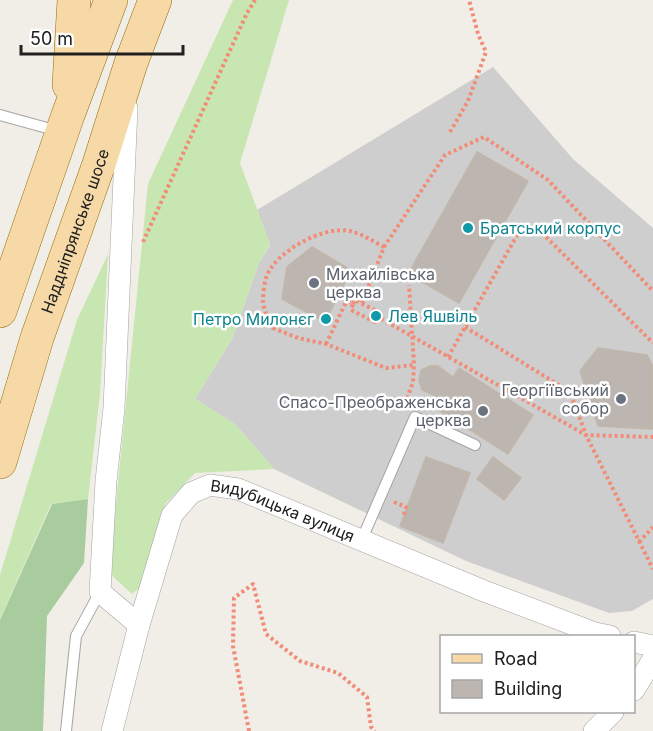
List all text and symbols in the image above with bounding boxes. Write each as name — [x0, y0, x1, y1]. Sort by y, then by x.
scale bar — [21, 18, 183, 56]
text: 50 m — [30, 28, 73, 49]
street label: Наддніпрянське шосе — [37, 146, 113, 316]
place label: Братський корпус — [480, 218, 621, 238]
marker: Братський корпус — [461, 221, 475, 235]
place label: Михайлівська церква — [326, 264, 435, 302]
marker: Михайлівська церква — [307, 276, 321, 290]
place label: Лев Яшвіль — [388, 306, 477, 326]
place label: Петро Милонєг — [193, 309, 314, 329]
marker: Лев Яшвіль — [369, 309, 383, 323]
marker: Петро Милонєг — [319, 312, 333, 326]
place label: Георгіївський собор — [501, 380, 609, 418]
place label: Спасо-Преображенська церква — [279, 392, 471, 430]
marker: Георгіївський собор — [614, 392, 628, 406]
marker: Спасо-Преображенська церква — [476, 404, 490, 418]
street label: Видубицька вулиця — [209, 475, 358, 546]
legend — [440, 635, 635, 713]
text: Road — [494, 648, 537, 669]
text: Building — [494, 678, 562, 699]

